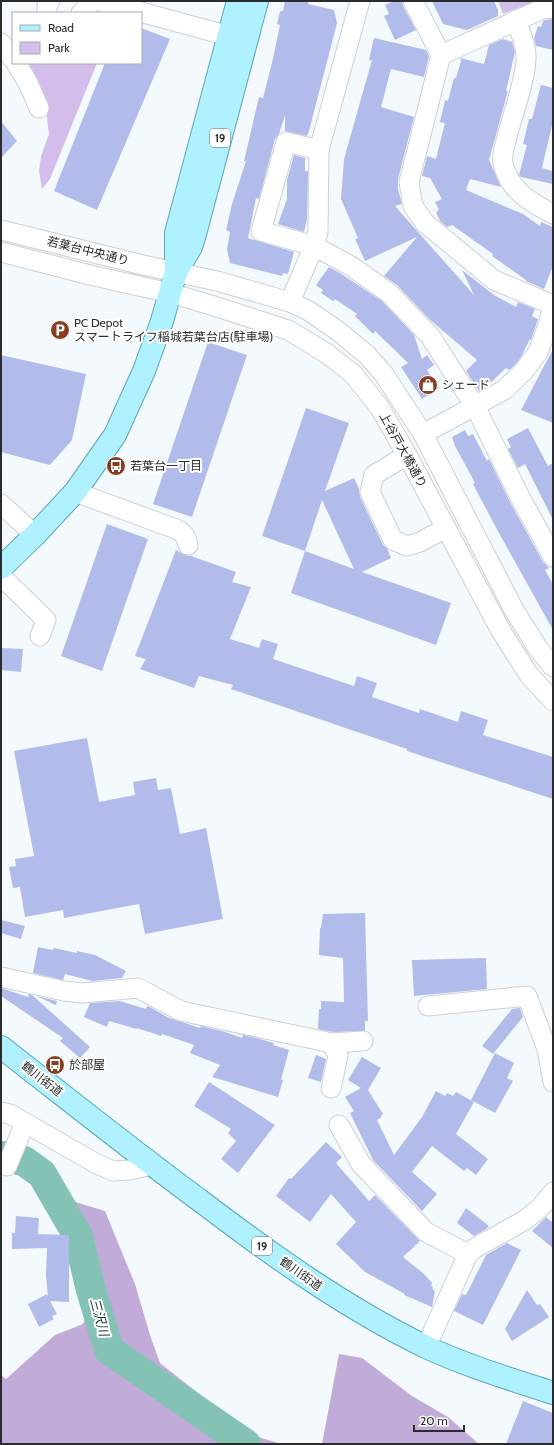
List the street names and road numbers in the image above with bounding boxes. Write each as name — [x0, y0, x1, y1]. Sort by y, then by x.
road number: 19 — [210, 129, 230, 147]
street label: 若葉台中央通り — [46, 233, 131, 268]
street label: 上谷戸大橋通り — [377, 409, 430, 490]
street label: 鶴川街道 — [19, 1058, 66, 1099]
road number: 19 — [252, 1237, 272, 1255]
street label: 鶴川街道 — [277, 1254, 325, 1294]

